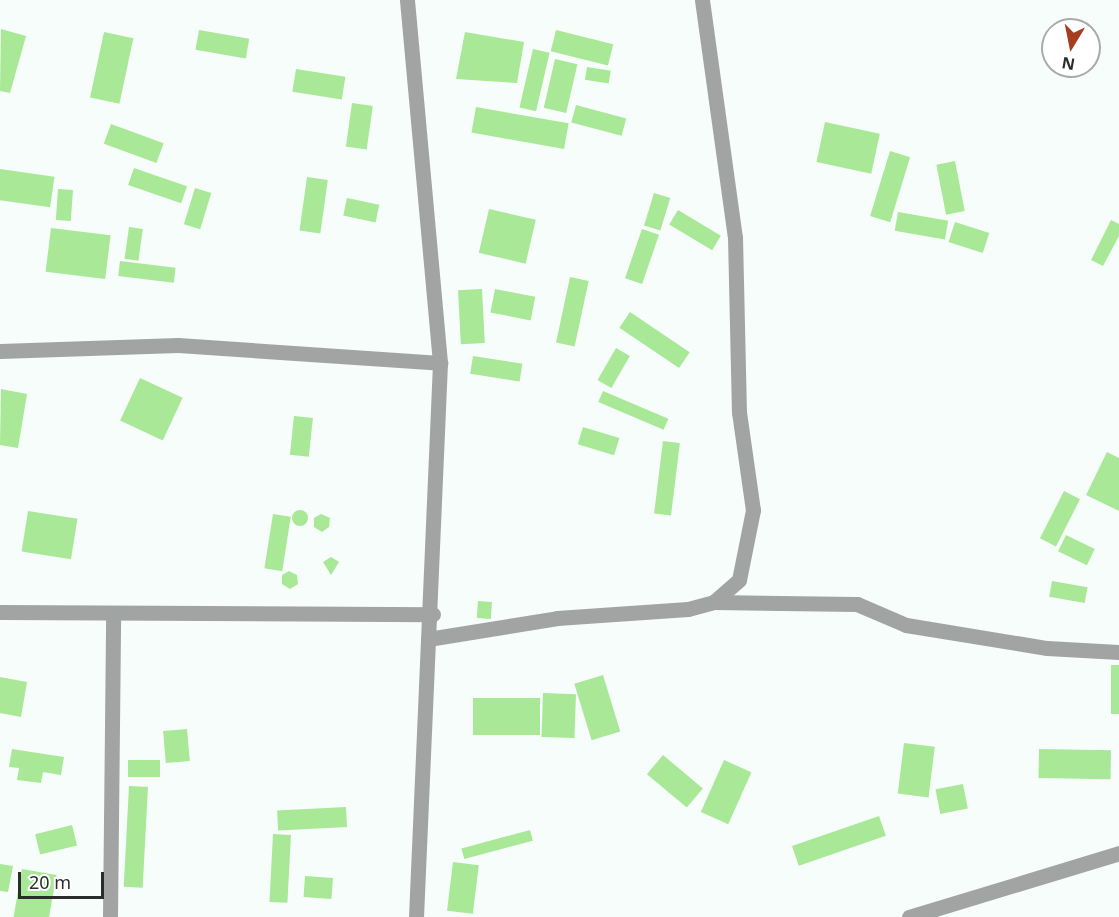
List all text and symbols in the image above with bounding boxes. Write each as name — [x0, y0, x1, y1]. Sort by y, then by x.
north arrow — [1041, 18, 1101, 78]
text: N — [1060, 52, 1077, 76]
scale bar — [21, 860, 106, 898]
text: 20 m — [29, 870, 71, 894]

